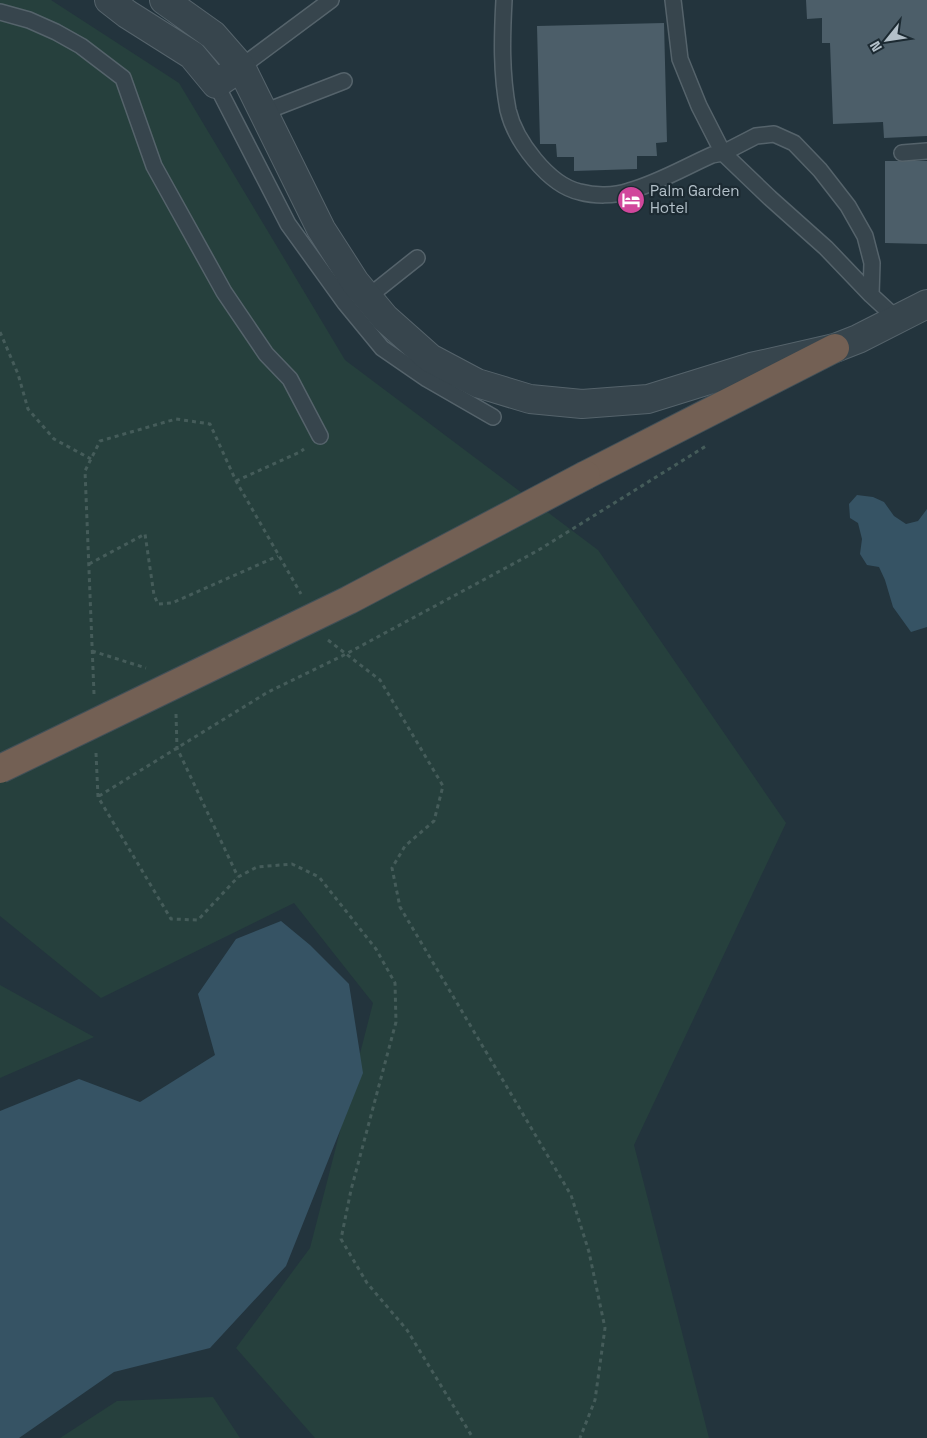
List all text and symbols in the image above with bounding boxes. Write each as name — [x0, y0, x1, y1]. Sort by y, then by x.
north arrow — [862, 15, 912, 65]
text: N — [866, 38, 886, 55]
place label: Palm Garden Hotel — [650, 181, 740, 217]
hotel icon: Palm Garden Hotel — [616, 185, 646, 215]

